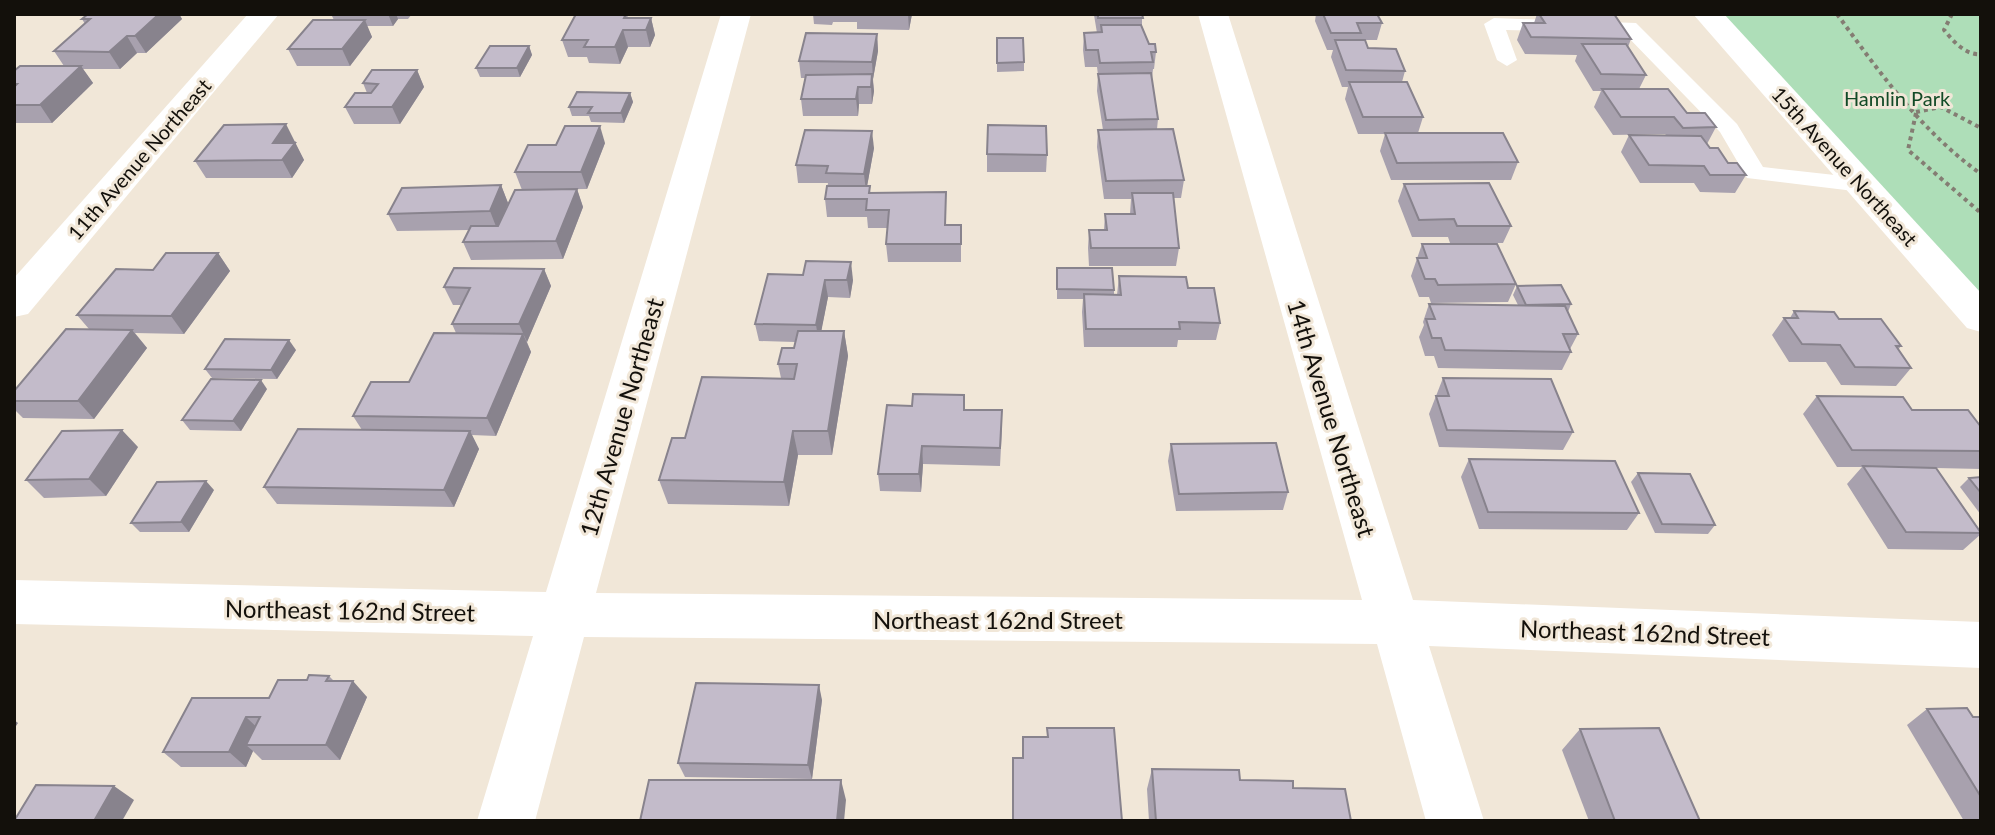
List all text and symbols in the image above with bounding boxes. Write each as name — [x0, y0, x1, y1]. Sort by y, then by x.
street label: 11th Avenue Northeast — [63, 74, 215, 244]
street label: 15th Avenue Northeast — [1767, 82, 1923, 250]
park label: Hamlin Park — [1844, 86, 1951, 110]
street label: 12th Avenue Northeast — [573, 294, 669, 540]
street label: 14th Avenue Northeast — [1282, 296, 1382, 541]
street label: Northeast 162nd Street — [225, 593, 476, 627]
street label: Northeast 162nd Street — [873, 605, 1123, 634]
street label: Northeast 162nd Street — [1520, 613, 1771, 651]

